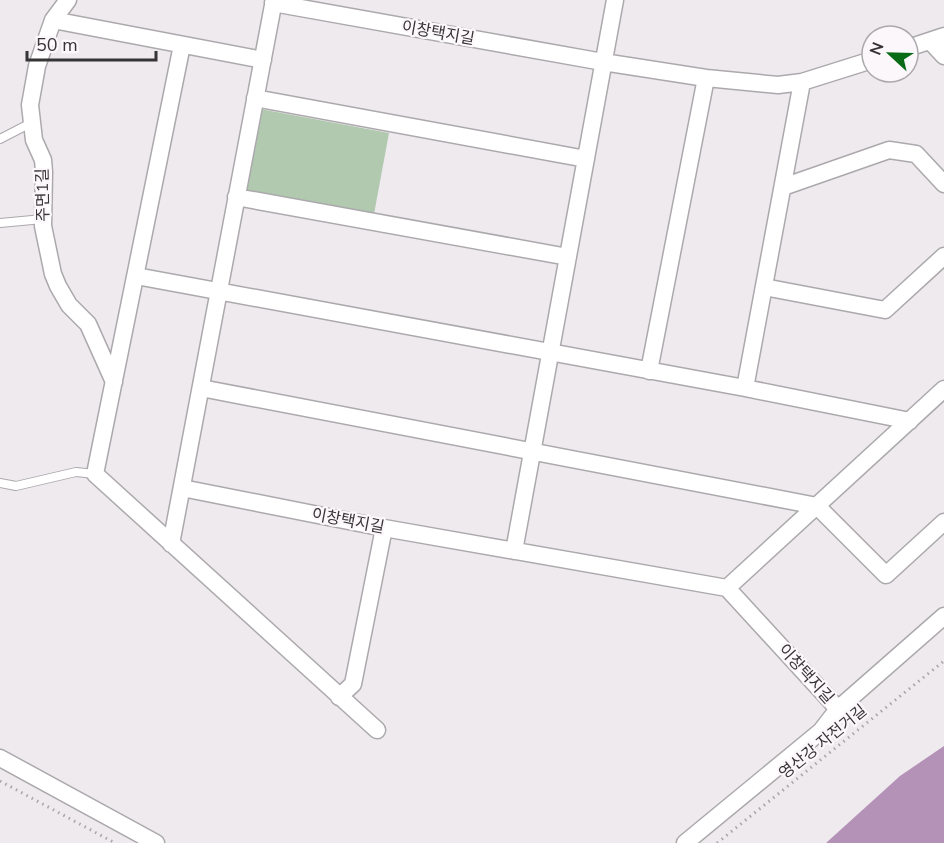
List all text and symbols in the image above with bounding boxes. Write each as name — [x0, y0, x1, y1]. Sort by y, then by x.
street label: 이창택지길 — [400, 16, 476, 50]
scale bar — [27, 24, 156, 62]
north arrow — [860, 24, 920, 84]
text: 50 m — [36, 33, 78, 57]
text: N — [865, 39, 889, 58]
street label: 주면1길 — [32, 168, 54, 222]
street label: 이창택지길 — [310, 503, 386, 539]
street label: 이창택지길 — [773, 639, 839, 709]
street label: 영산강 자전거길 — [774, 700, 872, 784]

